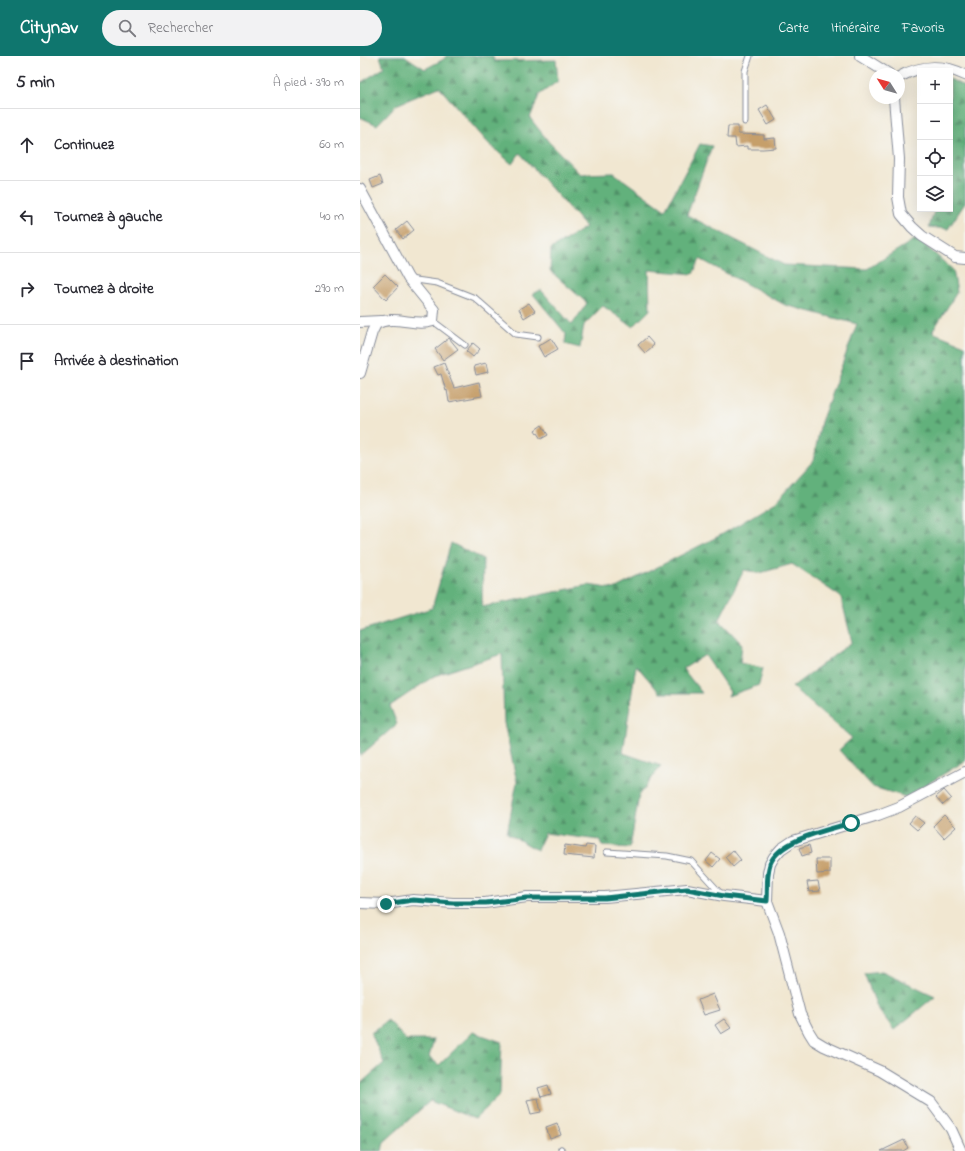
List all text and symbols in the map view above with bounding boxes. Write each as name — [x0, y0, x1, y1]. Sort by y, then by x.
search box — [102, 10, 382, 46]
text: Citynav — [20, 15, 78, 42]
icon: search — [116, 17, 138, 39]
text: Rechercher — [148, 17, 213, 39]
text: Carte — [778, 18, 809, 39]
text: Itinéraire — [831, 18, 880, 39]
text: Favoris — [902, 18, 945, 39]
north arrow — [869, 68, 905, 104]
map controls — [917, 68, 953, 212]
button: + — [917, 68, 953, 104]
text: 5 min — [16, 70, 55, 95]
text: À pied · 390 m — [273, 73, 344, 92]
button: − — [917, 104, 953, 140]
icon: ahead — [16, 134, 38, 156]
text: Continuez — [54, 134, 114, 156]
text: 60 m — [319, 135, 344, 154]
button: locate — [917, 140, 953, 176]
button: layers — [917, 176, 953, 212]
icon: left — [16, 206, 38, 228]
text: Tournez à gauche — [54, 206, 162, 228]
text: 40 m — [320, 207, 344, 226]
icon: right — [16, 278, 38, 300]
text: Tournez à droite — [54, 278, 154, 300]
text: 290 m — [315, 279, 344, 298]
icon: arrive — [16, 350, 38, 372]
text: Arrivée à destination — [54, 350, 179, 372]
route start — [842, 814, 860, 832]
route end — [377, 895, 395, 913]

